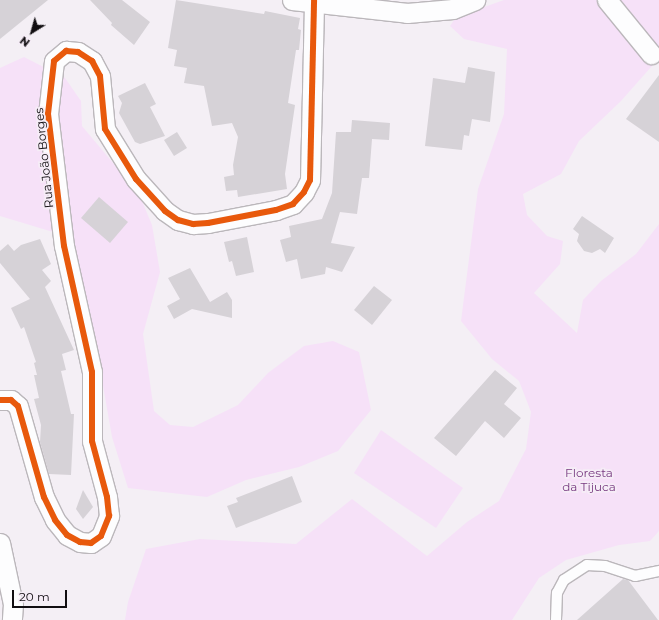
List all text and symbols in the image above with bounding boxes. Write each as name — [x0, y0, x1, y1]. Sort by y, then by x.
north arrow — [12, 12, 52, 52]
text: N — [17, 33, 33, 50]
street label: Rua João Borges — [32, 107, 56, 209]
park label: Floresta da Tijuca — [562, 466, 616, 494]
scale bar — [14, 582, 69, 608]
text: 20 m — [19, 589, 50, 604]

